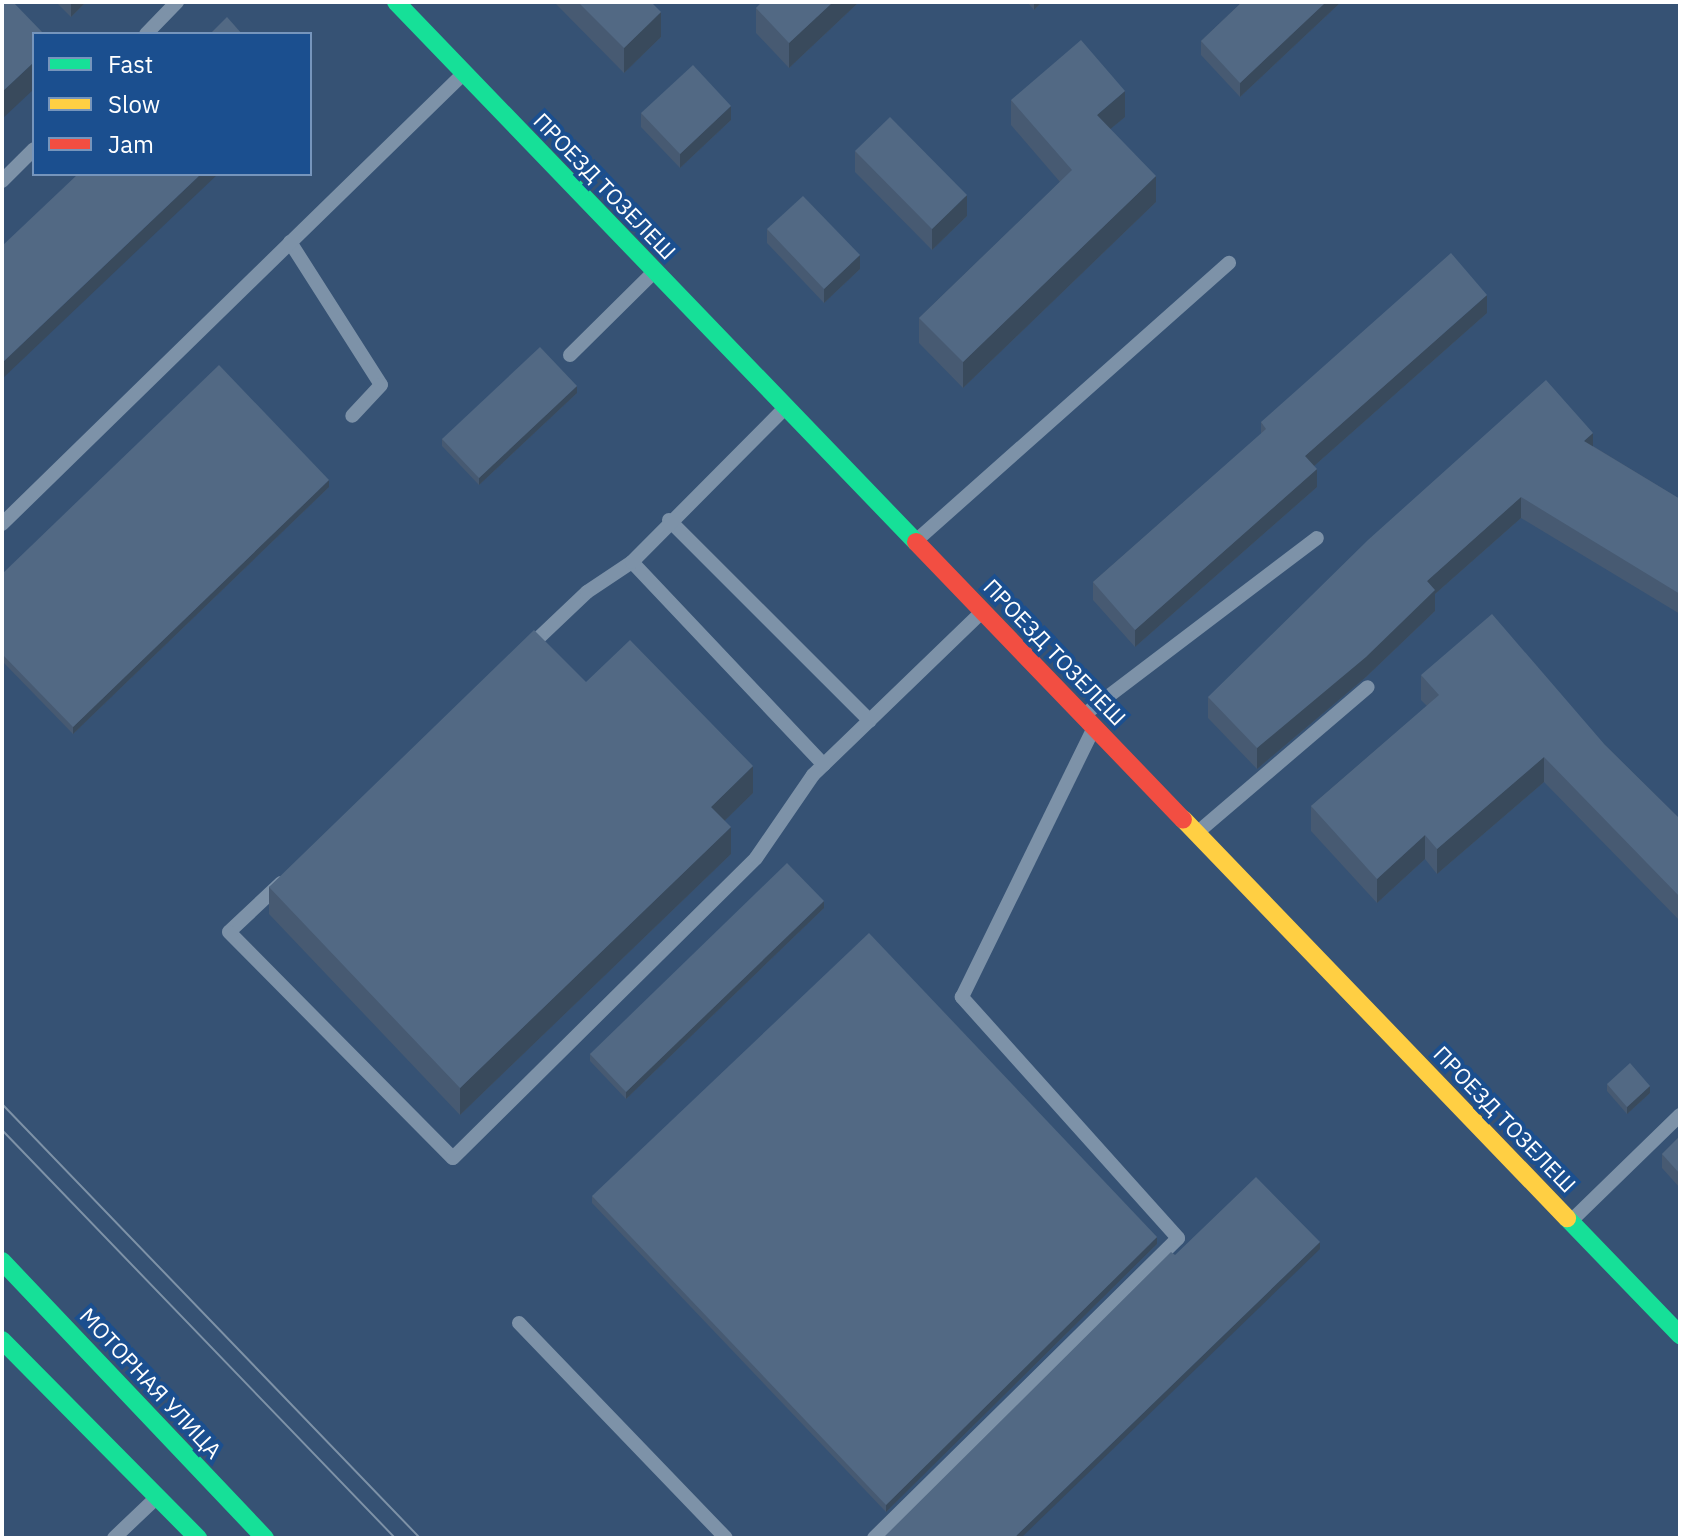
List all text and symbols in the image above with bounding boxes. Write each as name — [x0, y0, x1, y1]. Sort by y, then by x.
legend — [32, 32, 312, 176]
text: Fast — [108, 48, 153, 80]
text: Slow — [108, 88, 160, 120]
street label: ПРОЕЗД ТОЗЕЛЕШ — [528, 107, 682, 265]
text: Jam — [108, 128, 154, 160]
street label: ПРОЕЗД ТОЗЕЛЕШ — [978, 573, 1132, 731]
street label: ПРОЕЗД ТОЗЕЛЕШ — [1428, 1040, 1582, 1198]
street label: МОТОРНАЯ УЛИЦА — [75, 1302, 227, 1464]

